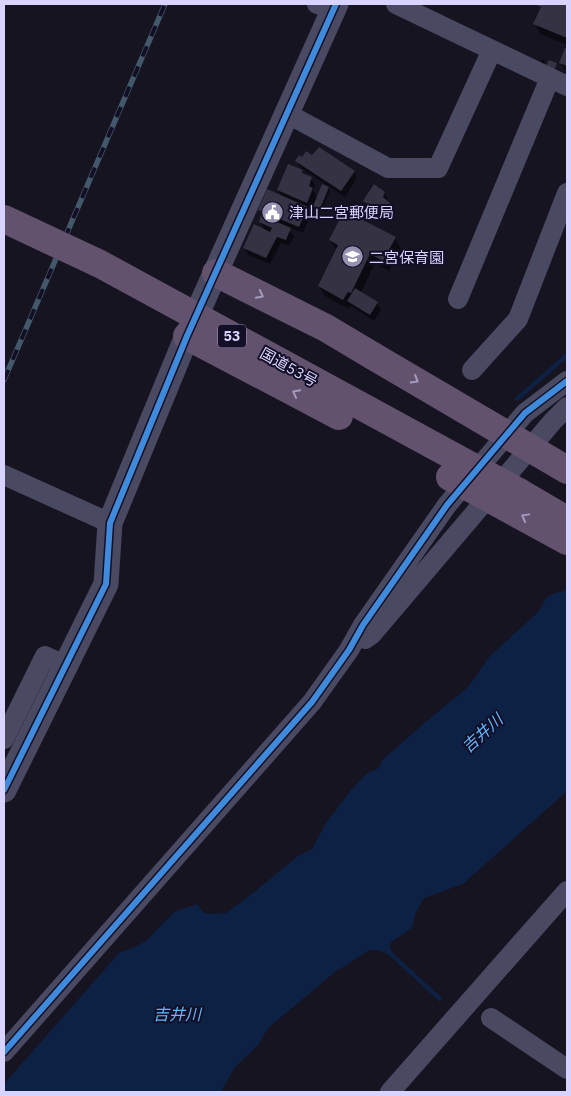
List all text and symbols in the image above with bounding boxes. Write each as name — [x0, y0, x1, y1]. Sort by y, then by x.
public building icon: 津山二宮郵便局 — [261, 200, 285, 224]
place label: 津山二宮郵便局 — [289, 203, 394, 222]
school or university icon: 二宮保育園 — [341, 245, 365, 269]
place label: 二宮保育園 — [369, 248, 444, 267]
one-way arrow — [255, 289, 264, 299]
road number: 53 — [218, 324, 246, 348]
street label: 国道53号 — [257, 343, 321, 391]
one-way arrow — [410, 374, 419, 384]
one-way arrow — [292, 389, 301, 399]
one-way arrow — [521, 514, 530, 524]
water label: 吉井川 — [457, 708, 508, 756]
water label: 吉井川 — [153, 1004, 203, 1024]

